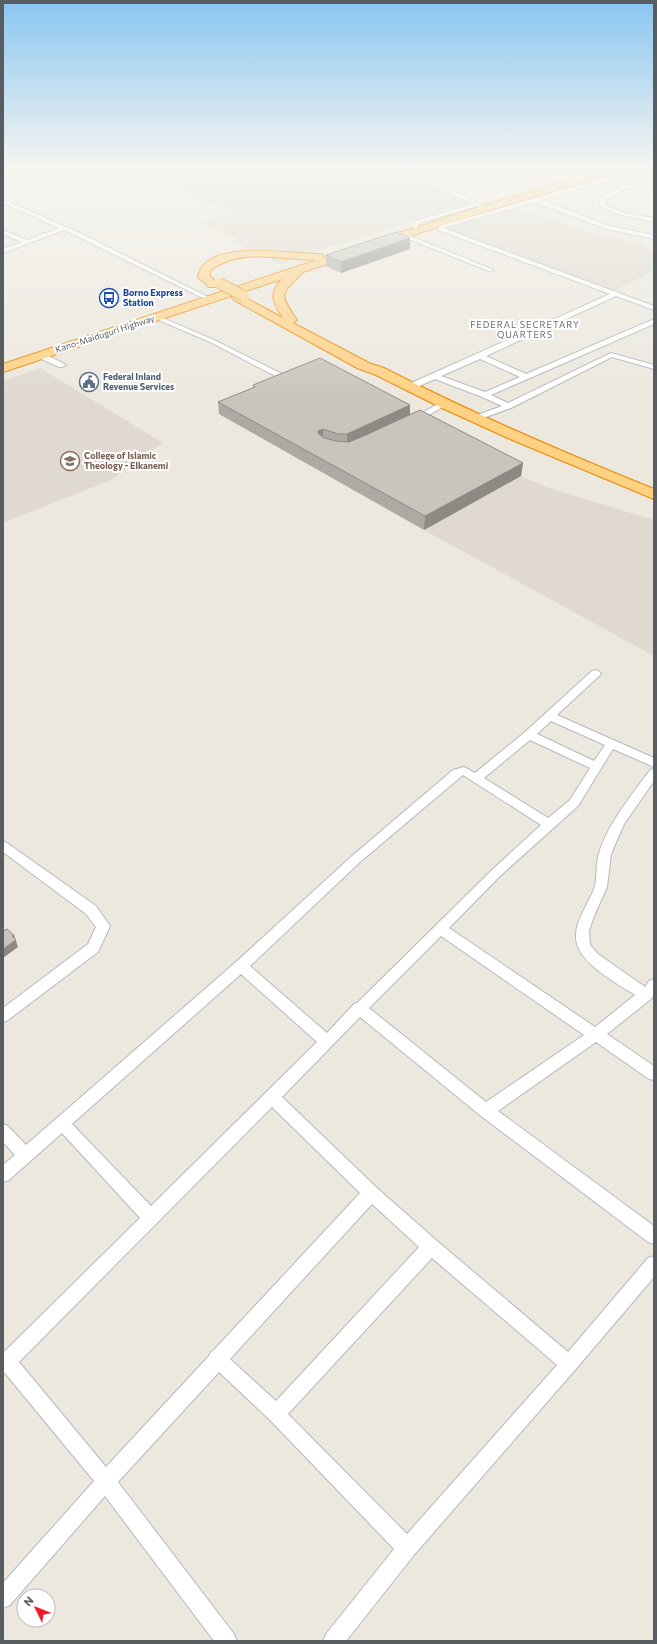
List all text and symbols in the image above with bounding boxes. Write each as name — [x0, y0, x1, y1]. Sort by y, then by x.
bus stop icon: Borno Express Station — [98, 287, 120, 309]
place label: Borno Express Station — [123, 287, 183, 308]
street label: Kano-Maiduguri Highway — [54, 312, 156, 355]
district label: FEDERAL SECRETARY QUARTERS — [470, 319, 580, 340]
public building icon: Federal Inland Revenue Services — [78, 371, 100, 393]
place label: Federal Inland Revenue Services — [103, 371, 174, 392]
school or university icon: College of Islamic Theology - Elkanemi — [59, 450, 81, 472]
place label: College of Islamic Theology - Elkanemi — [84, 450, 169, 471]
north arrow — [16, 1588, 56, 1628]
text: N — [21, 1593, 36, 1608]

